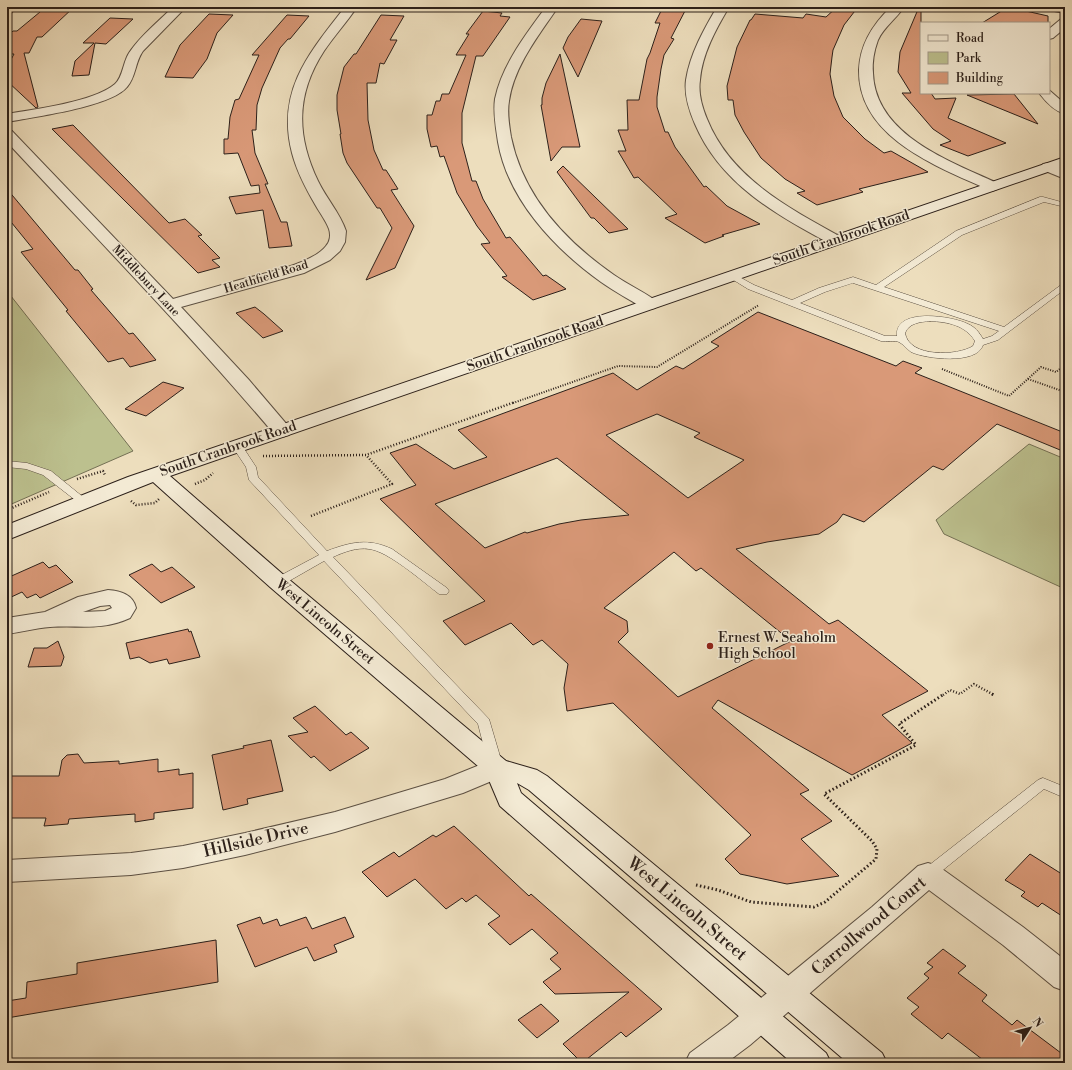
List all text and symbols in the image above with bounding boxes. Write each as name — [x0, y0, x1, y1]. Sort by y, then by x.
legend — [920, 22, 1050, 94]
text: Road — [956, 31, 984, 46]
text: Park — [956, 51, 982, 66]
text: Building — [955, 71, 1004, 86]
street label: South Cranbrook Road — [770, 206, 912, 270]
street label: Middlebury Lane — [109, 242, 183, 320]
street label: Heathfield Road — [222, 257, 310, 297]
street label: South Cranbrook Road — [464, 312, 606, 376]
street label: South Cranbrook Road — [157, 417, 299, 481]
street label: West Lincoln Street — [271, 575, 378, 669]
place label: Ernest W. Seaholm High School — [718, 629, 836, 663]
marker: Ernest W. Seaholm High School — [705, 641, 715, 651]
street label: Hillside Drive — [201, 817, 311, 863]
street label: West Lincoln Street — [622, 852, 752, 966]
street label: Carrollwood Court — [807, 872, 931, 980]
north arrow — [1010, 1008, 1050, 1048]
text: N — [1029, 1015, 1046, 1031]

